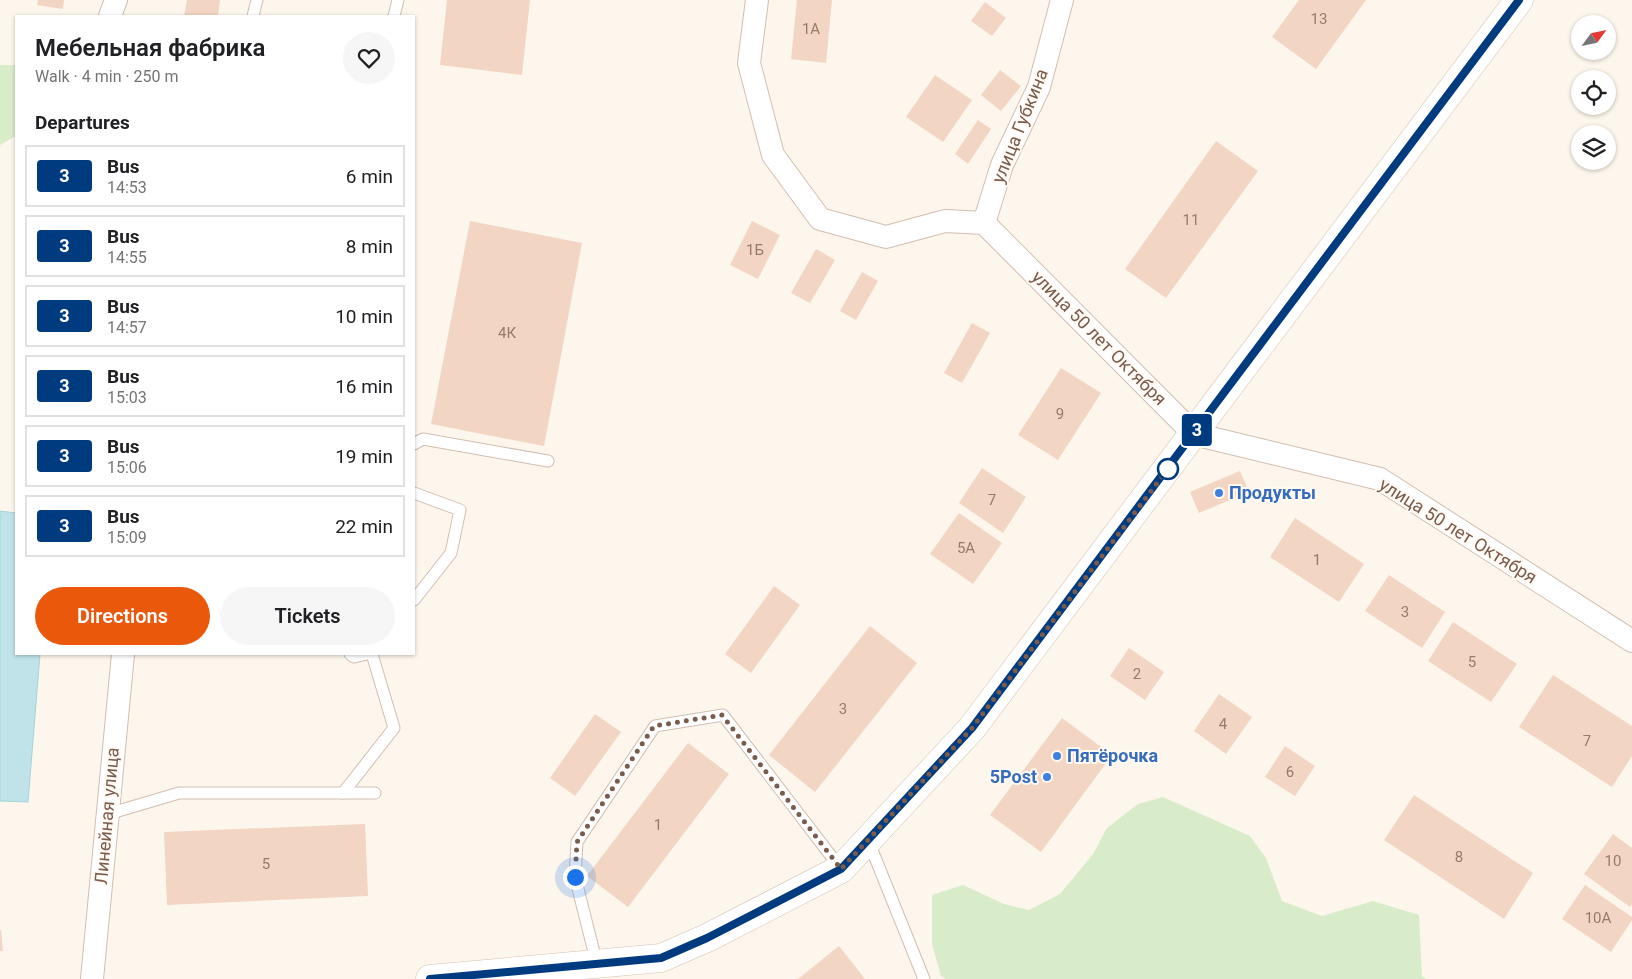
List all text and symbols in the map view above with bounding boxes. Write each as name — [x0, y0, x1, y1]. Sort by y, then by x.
house number: 13 — [1311, 10, 1327, 28]
north arrow — [1571, 15, 1616, 60]
map controls — [1571, 15, 1616, 170]
house number: 1А — [802, 20, 820, 38]
button: heart — [343, 32, 395, 84]
text: Мебельная фабрика — [35, 34, 266, 62]
street label: улица Губкина — [987, 66, 1052, 186]
text: Walk · 4 min · 250 m — [35, 67, 179, 86]
button: locate — [1571, 70, 1616, 115]
text: Departures — [35, 111, 130, 134]
button: layers — [1571, 125, 1616, 170]
text: Bus — [107, 155, 140, 178]
text: 3 — [59, 165, 70, 186]
text: 6 min — [346, 165, 393, 188]
text: 14:53 — [107, 178, 147, 197]
house number: 11 — [1183, 211, 1199, 229]
text: Bus — [107, 225, 140, 248]
text: 3 — [59, 235, 70, 256]
text: 8 min — [346, 235, 393, 258]
house number: 1Б — [746, 241, 764, 259]
text: 14:55 — [107, 248, 147, 267]
street label: улица 50 лет Октября — [1028, 266, 1171, 409]
text: Bus — [107, 295, 140, 318]
text: 3 — [59, 305, 70, 326]
text: 10 min — [335, 305, 393, 328]
text: 14:57 — [107, 318, 147, 337]
house number: 4К — [498, 324, 516, 342]
text: Bus — [107, 365, 140, 388]
text: 3 — [59, 375, 70, 396]
text: 16 min — [335, 375, 393, 398]
text: 15:03 — [107, 388, 147, 407]
house number: 9 — [1056, 405, 1064, 423]
line badge: 3 — [1181, 414, 1213, 446]
text: 3 — [1192, 419, 1202, 440]
text: Bus — [107, 435, 140, 458]
text: 3 — [59, 445, 70, 466]
text: 19 min — [335, 445, 393, 468]
text: 15:06 — [107, 458, 147, 477]
unlabelled marker — [1157, 458, 1179, 480]
street label: улица 50 лет Октября — [1376, 473, 1541, 588]
place label: Продукты — [1229, 482, 1316, 503]
marker: Продукты — [1213, 487, 1225, 499]
house number: 7 — [988, 491, 996, 509]
text: Bus — [107, 505, 140, 528]
text: 3 — [59, 515, 70, 536]
text: 22 min — [335, 515, 393, 538]
text: 15:09 — [107, 528, 147, 547]
house number: 5А — [957, 539, 975, 557]
house number: 1 — [1313, 551, 1321, 569]
button: Directions — [35, 587, 210, 645]
button: Tickets — [220, 587, 395, 645]
house number: 3 — [1401, 603, 1409, 621]
house number: 5 — [1468, 653, 1476, 671]
house number: 2 — [1133, 665, 1141, 683]
house number: 3 — [839, 700, 847, 718]
house number: 4 — [1219, 715, 1228, 733]
house number: 7 — [1583, 732, 1591, 750]
place label: Пятёрочка — [1067, 745, 1158, 766]
street label: Линейная улица — [90, 747, 123, 885]
marker: Пятёрочка — [1051, 750, 1063, 762]
house number: 6 — [1286, 763, 1294, 781]
place label: 5Post — [990, 766, 1037, 787]
marker: 5Post — [1041, 771, 1053, 783]
house number: 1 — [654, 816, 662, 834]
house number: 8 — [1455, 848, 1463, 866]
house number: 10 — [1605, 852, 1621, 870]
house number: 5 — [262, 855, 270, 873]
your location — [563, 865, 588, 890]
house number: 10А — [1585, 909, 1612, 927]

